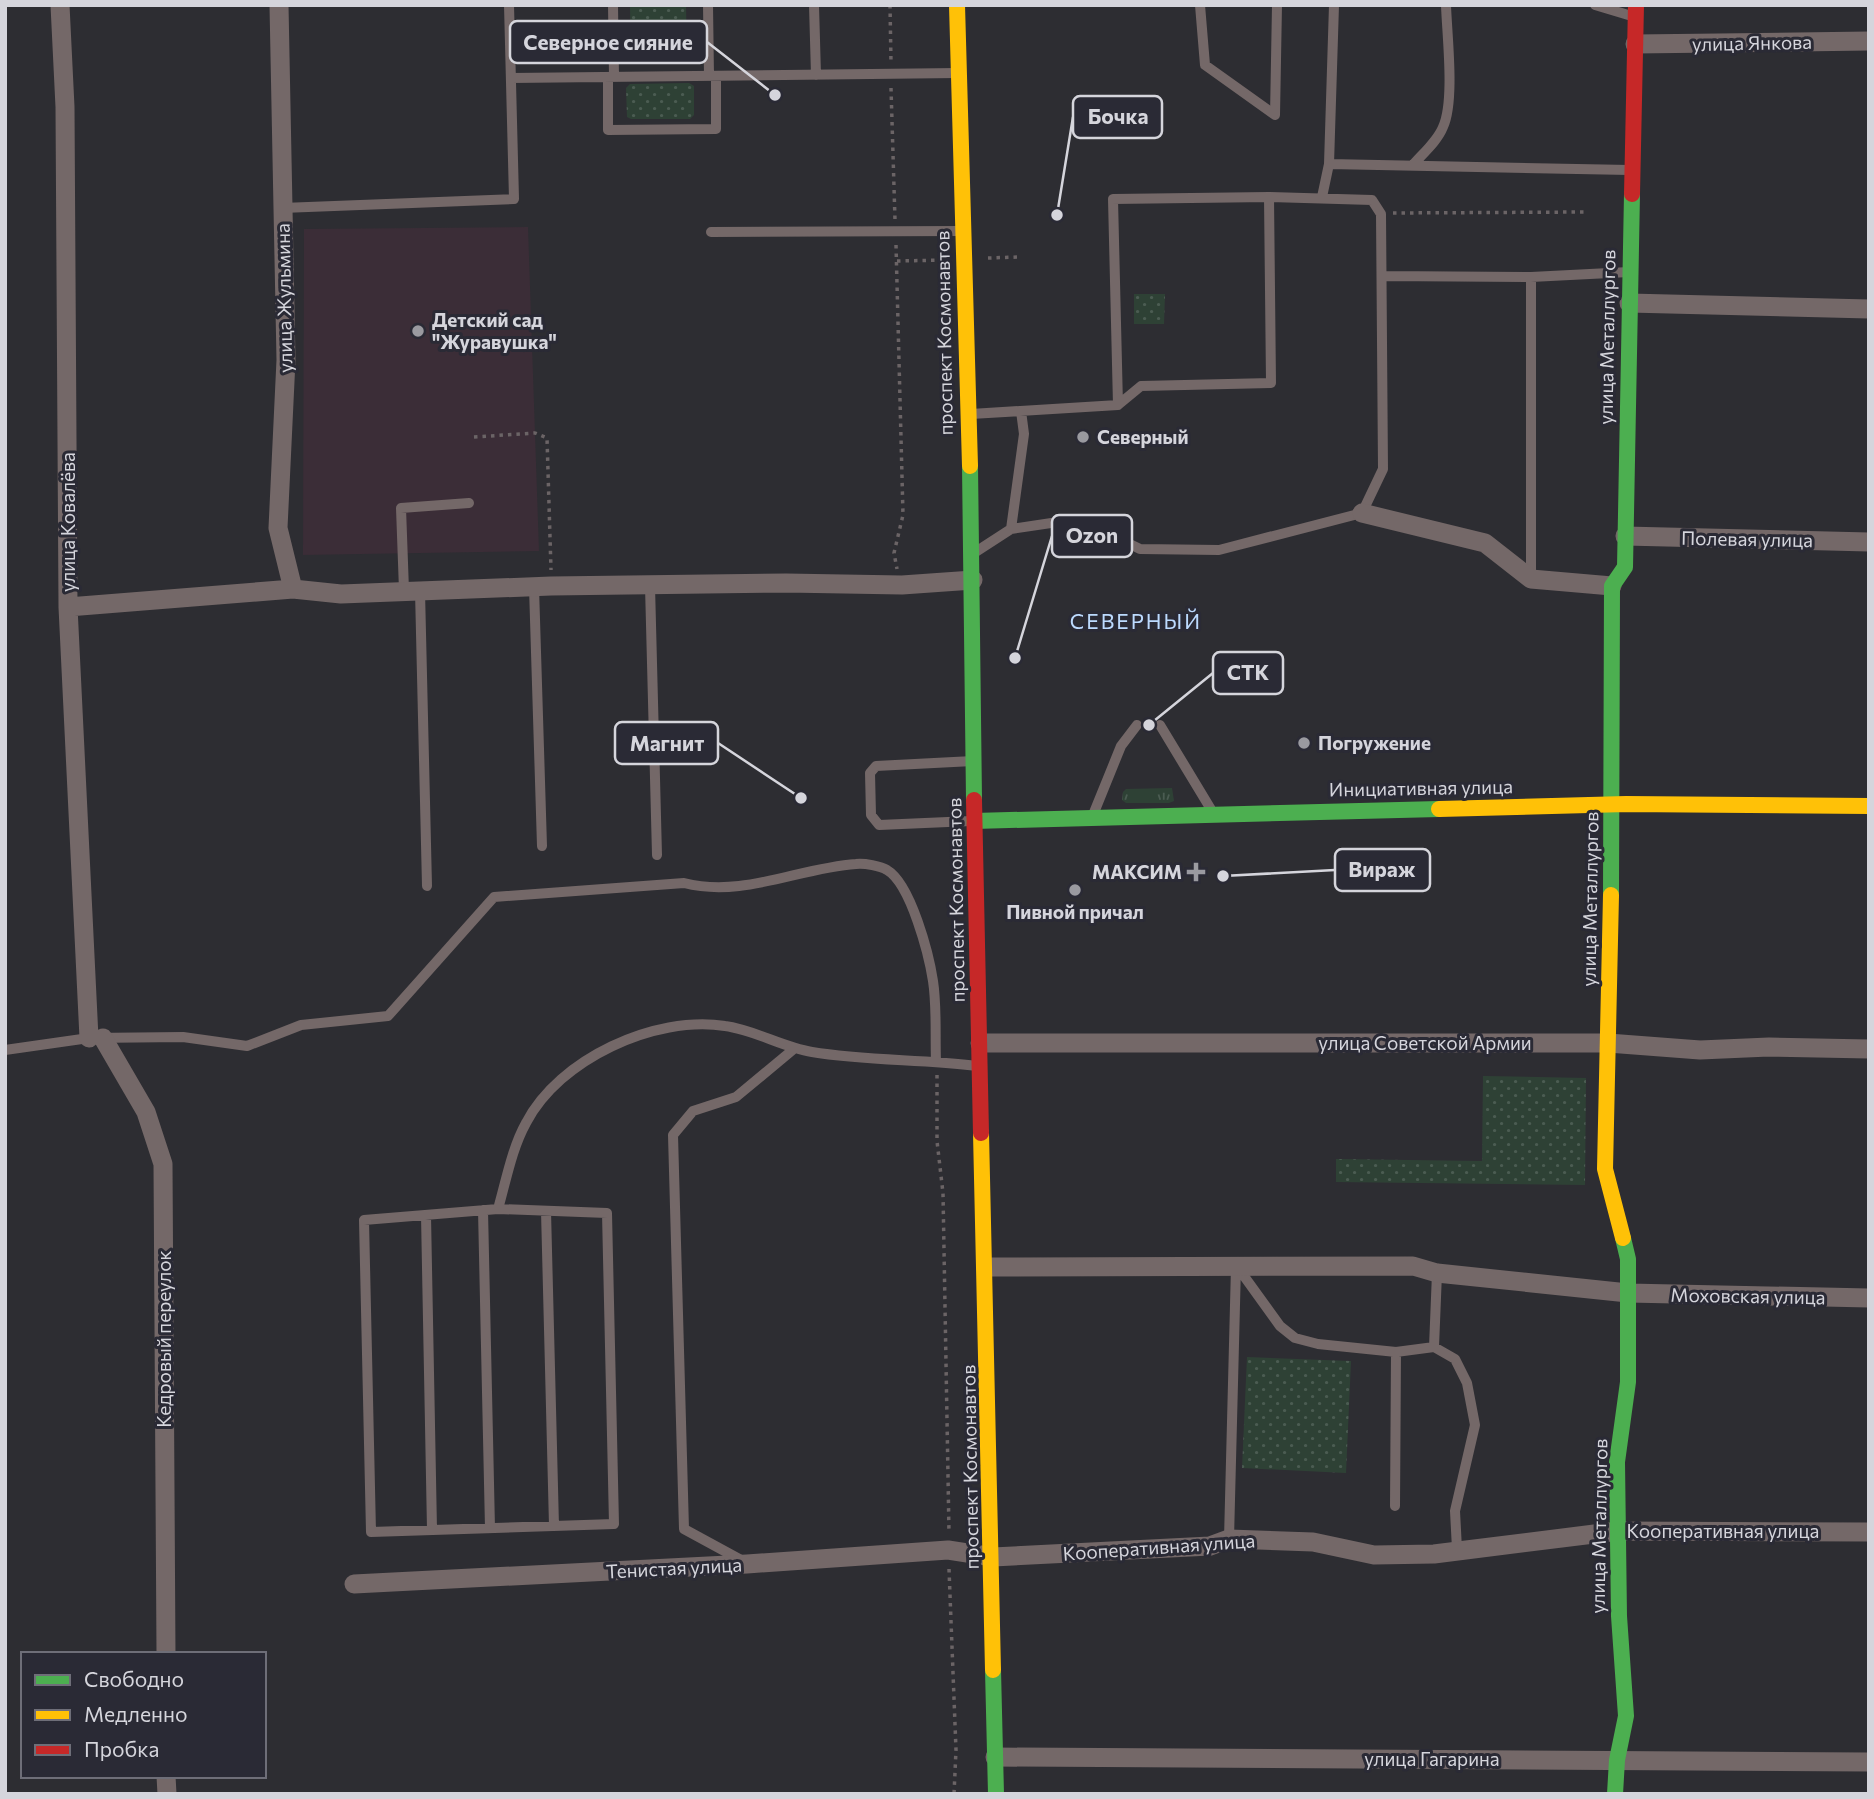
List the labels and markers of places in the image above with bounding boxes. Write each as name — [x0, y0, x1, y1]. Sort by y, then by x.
callout: Северное сияние — [510, 21, 707, 63]
callout: Бочка — [1073, 96, 1162, 138]
place label: Детский сад "Журавушка" — [432, 308, 557, 353]
marker: Детский сад "Журавушка" — [410, 323, 426, 339]
place label: Северный — [1097, 425, 1189, 448]
marker: Северный — [1075, 429, 1091, 445]
callout: Ozon — [1052, 515, 1132, 557]
callout: СТК — [1213, 652, 1283, 694]
callout: Магнит — [615, 722, 718, 764]
place label: Погружение — [1318, 731, 1431, 754]
marker: Погружение — [1296, 735, 1312, 751]
callout: Вираж — [1335, 849, 1430, 891]
place label: МАКСИМ — [1092, 860, 1182, 883]
marker: МАКСИМ — [1188, 864, 1204, 880]
marker: Пивной причал — [1067, 882, 1083, 898]
place label: Пивной причал — [1006, 900, 1144, 923]

